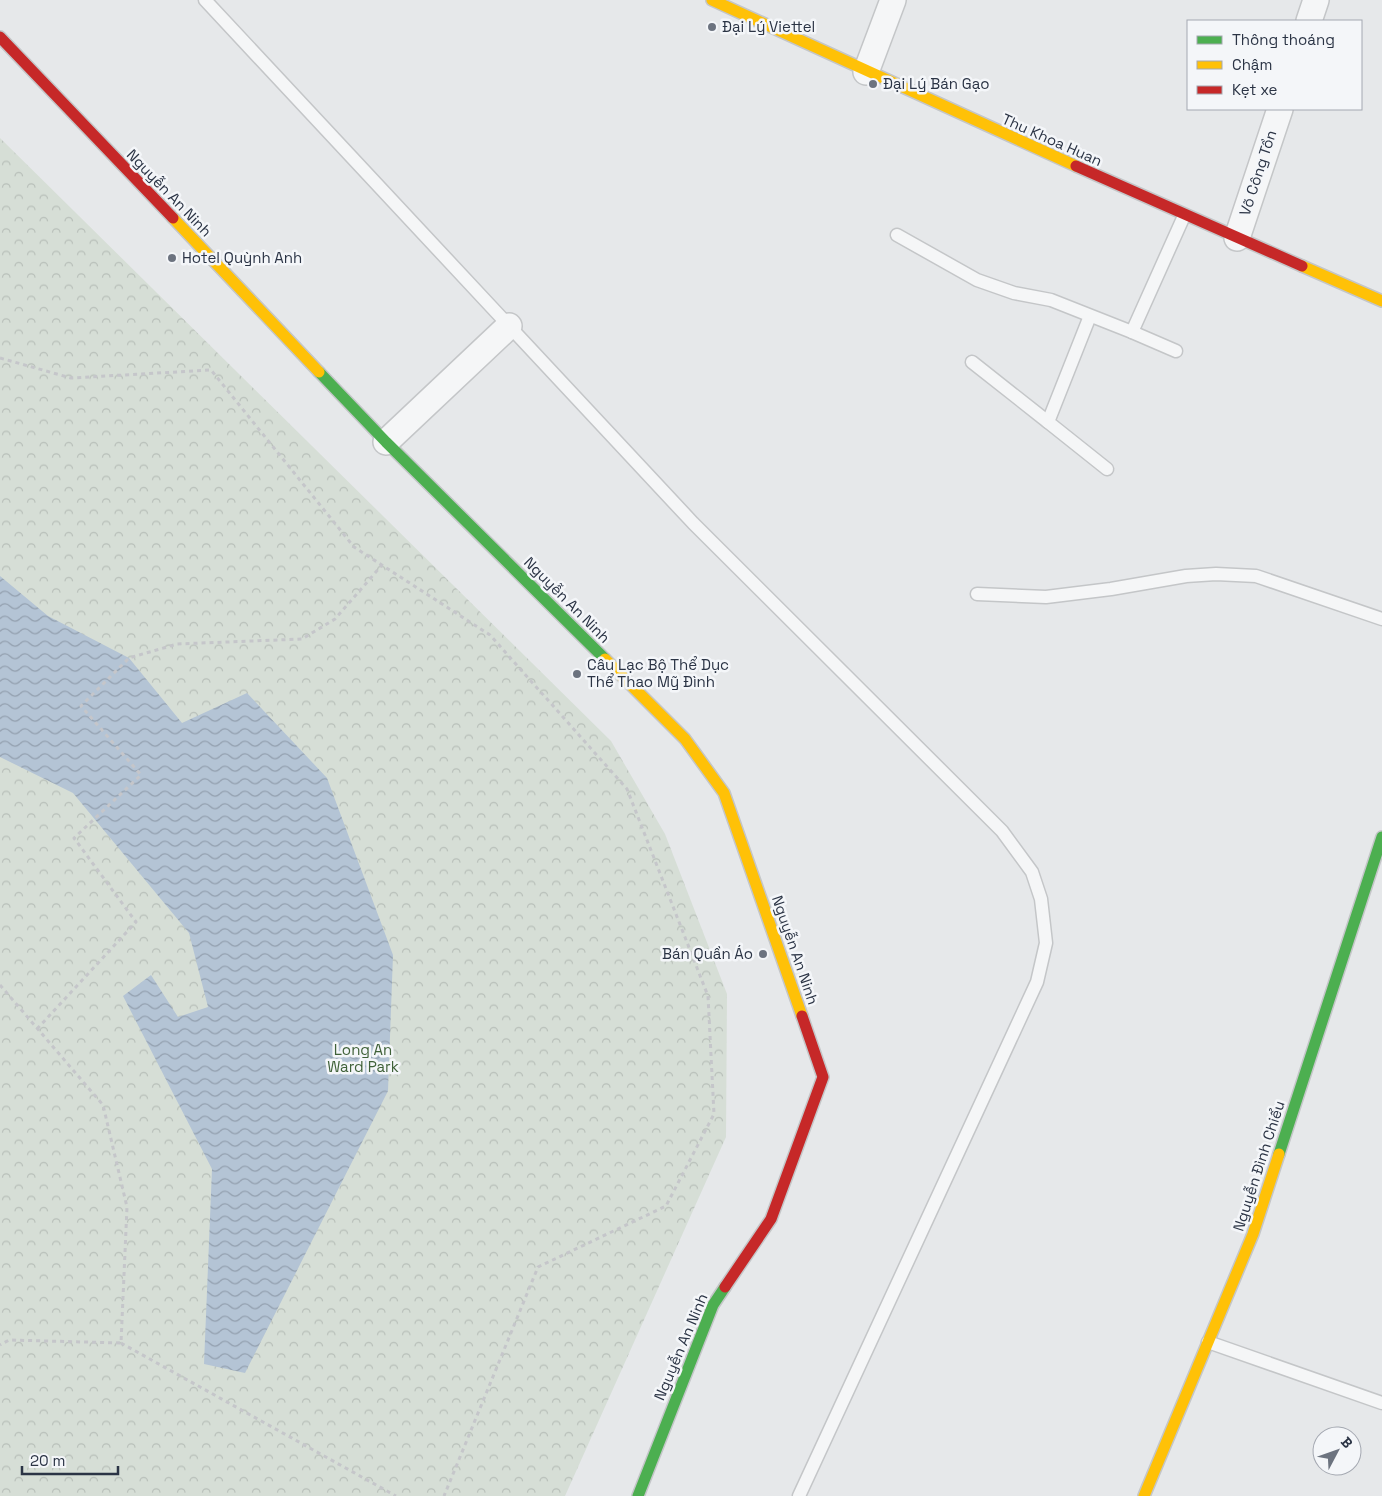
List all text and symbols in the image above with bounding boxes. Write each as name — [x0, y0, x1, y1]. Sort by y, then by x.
place label: Đại Lý Viettel — [722, 17, 815, 36]
legend — [1187, 20, 1362, 110]
marker: Đại Lý Viettel — [706, 21, 718, 33]
text: Thông thoáng — [1232, 30, 1335, 49]
text: Chậm — [1232, 55, 1272, 74]
place label: Đại Lý Bán Gạo — [883, 74, 989, 93]
marker: Đại Lý Bán Gạo — [867, 78, 879, 90]
text: Kẹt xe — [1232, 80, 1278, 99]
street label: Thu Khoa Huan — [999, 109, 1105, 170]
street label: Võ Công Tồn — [1235, 128, 1280, 218]
street label: Nguyễn An Ninh — [123, 145, 216, 240]
place label: Hotel Quỳnh Anh — [182, 248, 302, 267]
marker: Hotel Quỳnh Anh — [166, 252, 178, 264]
street label: Nguyễn An Ninh — [520, 553, 614, 647]
place label: Câu Lạc Bộ Thể Dục Thể Thao Mỹ Đình — [587, 655, 729, 691]
marker: Câu Lạc Bộ Thể Dục Thể Thao Mỹ Đình — [571, 668, 583, 680]
street label: Nguyễn An Ninh — [768, 893, 823, 1007]
place label: Bán Quần Áo — [662, 944, 753, 963]
marker: Bán Quần Áo — [757, 948, 769, 960]
park label: Long An Ward Park — [327, 1040, 399, 1076]
street label: Nguyễn Đình Chiểu — [1228, 1098, 1289, 1234]
street label: Nguyễn An Ninh — [649, 1291, 712, 1403]
north arrow — [1312, 1426, 1362, 1476]
text: B — [1337, 1433, 1357, 1452]
scale bar — [22, 1444, 119, 1476]
text: 20 m — [30, 1451, 65, 1470]

